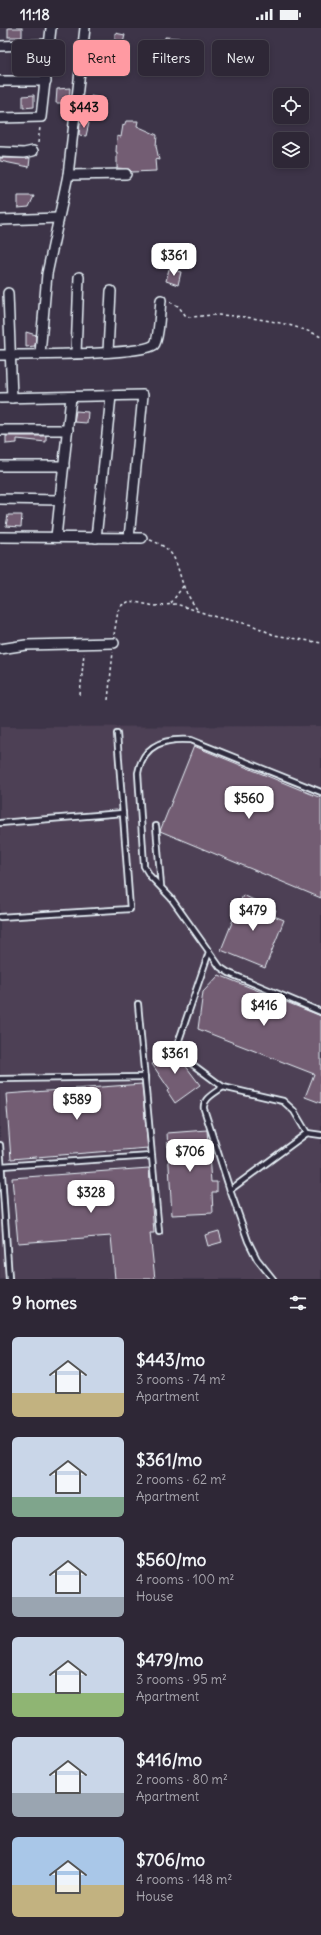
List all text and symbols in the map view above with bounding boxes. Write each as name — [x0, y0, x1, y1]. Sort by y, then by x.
text: 11:18 — [20, 5, 50, 24]
chip: Buy — [12, 40, 65, 76]
chip: Rent — [73, 40, 130, 76]
chip: Filters — [138, 40, 204, 76]
chip: New — [212, 40, 269, 76]
map controls — [273, 88, 309, 168]
button: locate — [273, 88, 309, 124]
pin: $443 — [60, 95, 108, 129]
text: $443 — [69, 99, 99, 116]
button: layers — [273, 132, 309, 168]
pin: $361 — [150, 243, 198, 277]
text: $361 — [160, 247, 188, 264]
pin: $560 — [225, 786, 273, 820]
text: $560 — [234, 790, 264, 807]
pin: $479 — [229, 898, 277, 932]
text: $479 — [239, 902, 267, 919]
pin: $416 — [240, 993, 288, 1027]
text: $416 — [250, 997, 278, 1014]
pin: $361 — [151, 1041, 199, 1075]
text: $361 — [161, 1045, 189, 1062]
pin: $589 — [53, 1087, 101, 1121]
text: $589 — [62, 1091, 92, 1108]
pin: $706 — [166, 1139, 214, 1173]
text: $706 — [175, 1143, 205, 1160]
pin: $328 — [67, 1180, 115, 1214]
text: $328 — [76, 1184, 106, 1201]
text: 9 homes — [12, 1292, 77, 1314]
icon: filters — [287, 1292, 309, 1314]
text: $443/mo — [136, 1349, 205, 1371]
icon: home — [44, 1353, 92, 1401]
text: 3 rooms · 74 m² — [136, 1371, 226, 1388]
text: Apartment — [136, 1388, 199, 1405]
text: $361/mo — [136, 1449, 202, 1471]
icon: home — [44, 1453, 92, 1501]
text: 2 rooms · 62 m² — [136, 1471, 226, 1488]
text: Apartment — [136, 1488, 199, 1505]
text: $560/mo — [136, 1549, 206, 1571]
icon: home — [44, 1553, 92, 1601]
text: 4 rooms · 100 m² — [136, 1571, 234, 1588]
text: House — [136, 1588, 173, 1605]
text: $479/mo — [136, 1649, 203, 1671]
icon: home — [44, 1653, 92, 1701]
text: 3 rooms · 95 m² — [136, 1671, 227, 1688]
text: Apartment — [136, 1688, 199, 1705]
text: $416/mo — [136, 1749, 202, 1771]
icon: home — [44, 1753, 92, 1801]
text: 2 rooms · 80 m² — [136, 1771, 228, 1788]
text: Apartment — [136, 1788, 199, 1805]
text: $706/mo — [136, 1849, 205, 1871]
icon: home — [44, 1853, 92, 1901]
text: 4 rooms · 148 m² — [136, 1871, 232, 1888]
text: House — [136, 1888, 173, 1905]

